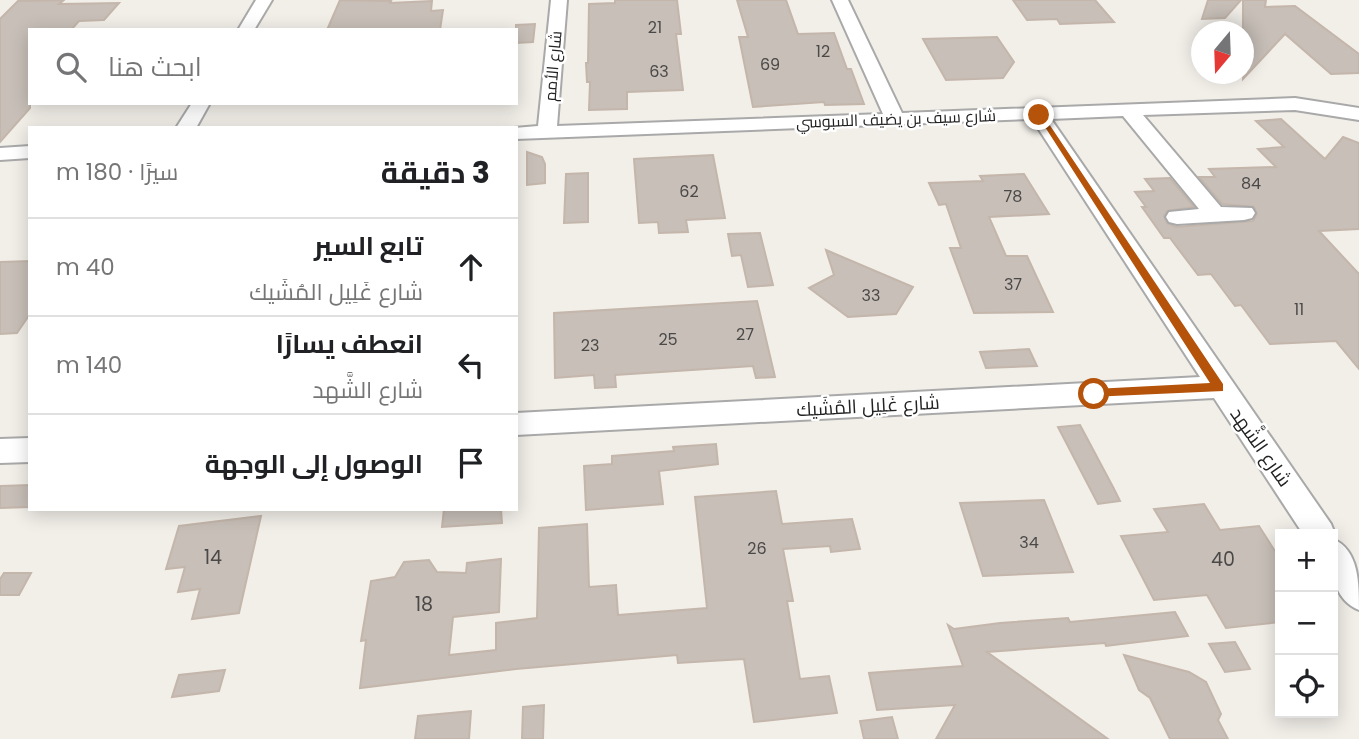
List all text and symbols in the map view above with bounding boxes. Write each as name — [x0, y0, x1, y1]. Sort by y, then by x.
house number: 21 — [648, 16, 662, 39]
north arrow — [1191, 21, 1254, 84]
search box — [28, 28, 518, 105]
street label: شارع الأمم — [538, 30, 568, 102]
house number: 12 — [816, 40, 830, 63]
icon: search — [52, 48, 90, 86]
text: ابحث هنا — [108, 49, 202, 85]
house number: 69 — [760, 53, 780, 76]
house number: 63 — [649, 60, 669, 83]
route end — [1023, 99, 1054, 130]
street label: شارع سيف بن يضيف السبوسي — [796, 104, 996, 135]
text: 3 دقيقة — [381, 151, 490, 194]
text: سيرًا · 180 m — [56, 156, 178, 188]
house number: 84 — [1241, 172, 1261, 195]
house number: 62 — [679, 180, 699, 203]
house number: 78 — [1004, 185, 1022, 208]
text: تابع السير — [314, 228, 423, 264]
icon: ahead — [452, 248, 490, 286]
text: 40 m — [56, 251, 115, 283]
house number: 37 — [1004, 273, 1022, 296]
text: شارع غَلِيل المُشَيك — [249, 276, 423, 308]
house number: 33 — [862, 284, 880, 307]
house number: 11 — [1294, 298, 1304, 321]
house number: 27 — [736, 323, 754, 346]
text: انعطف يسارًا — [276, 326, 423, 362]
house number: 25 — [658, 328, 678, 351]
house number: 23 — [581, 334, 599, 357]
icon: left — [452, 346, 490, 384]
text: 140 m — [56, 349, 122, 381]
text: شارع الشَّهد — [313, 374, 423, 406]
route start — [1078, 378, 1109, 409]
street label: شارع غَلِيل المُشَيك — [796, 389, 940, 423]
street label: شارع الشَّهد — [1224, 401, 1299, 492]
icon: arrive — [452, 444, 490, 482]
text: الوصول إلى الوجهة — [205, 446, 423, 482]
map controls — [1275, 529, 1338, 718]
button: + — [1275, 529, 1338, 592]
house number: 34 — [1019, 531, 1039, 554]
house number: 26 — [747, 537, 767, 560]
house number: 14 — [204, 544, 222, 571]
house number: 40 — [1211, 546, 1235, 573]
house number: 18 — [415, 591, 433, 618]
button: − — [1275, 592, 1338, 655]
button: locate — [1275, 655, 1338, 718]

